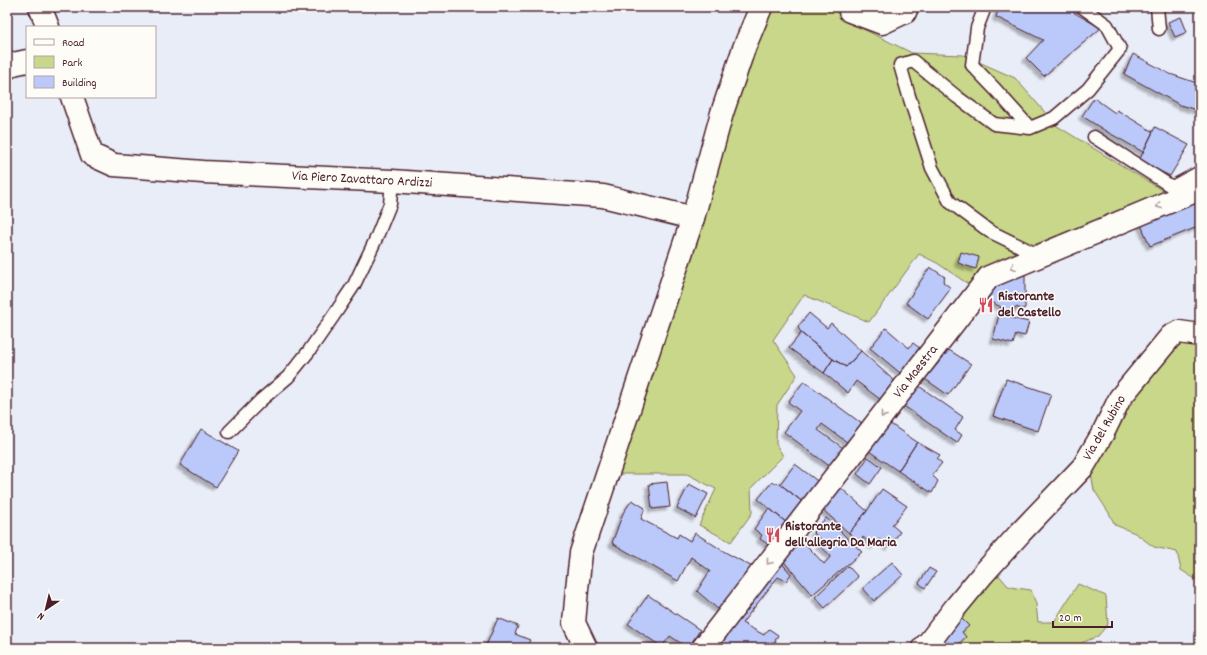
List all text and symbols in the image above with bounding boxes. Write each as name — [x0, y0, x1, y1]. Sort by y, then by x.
legend — [26, 26, 156, 98]
text: Road — [62, 35, 84, 52]
text: Park — [62, 55, 83, 72]
text: Building — [62, 75, 97, 92]
street label: Via Piero Zavattaro Ardizzi — [291, 166, 433, 194]
one-way arrow — [1155, 202, 1162, 210]
one-way arrow — [1009, 262, 1017, 270]
place label: Ristorante del Castello — [998, 287, 1061, 323]
restaurant icon: Ristorante del Castello — [977, 296, 995, 314]
street label: Via Maestra — [889, 341, 943, 403]
street label: Via del Rubino — [1078, 392, 1132, 464]
one-way arrow — [880, 410, 887, 417]
place label: Ristorante dell'allegria Da Maria — [785, 517, 898, 553]
restaurant icon: Ristorante dell'allegria Da Maria — [764, 526, 782, 544]
one-way arrow — [767, 557, 774, 564]
north arrow — [26, 589, 66, 629]
scale bar — [1053, 603, 1112, 629]
text: N — [34, 607, 48, 624]
text: 20 m — [1059, 610, 1082, 627]

